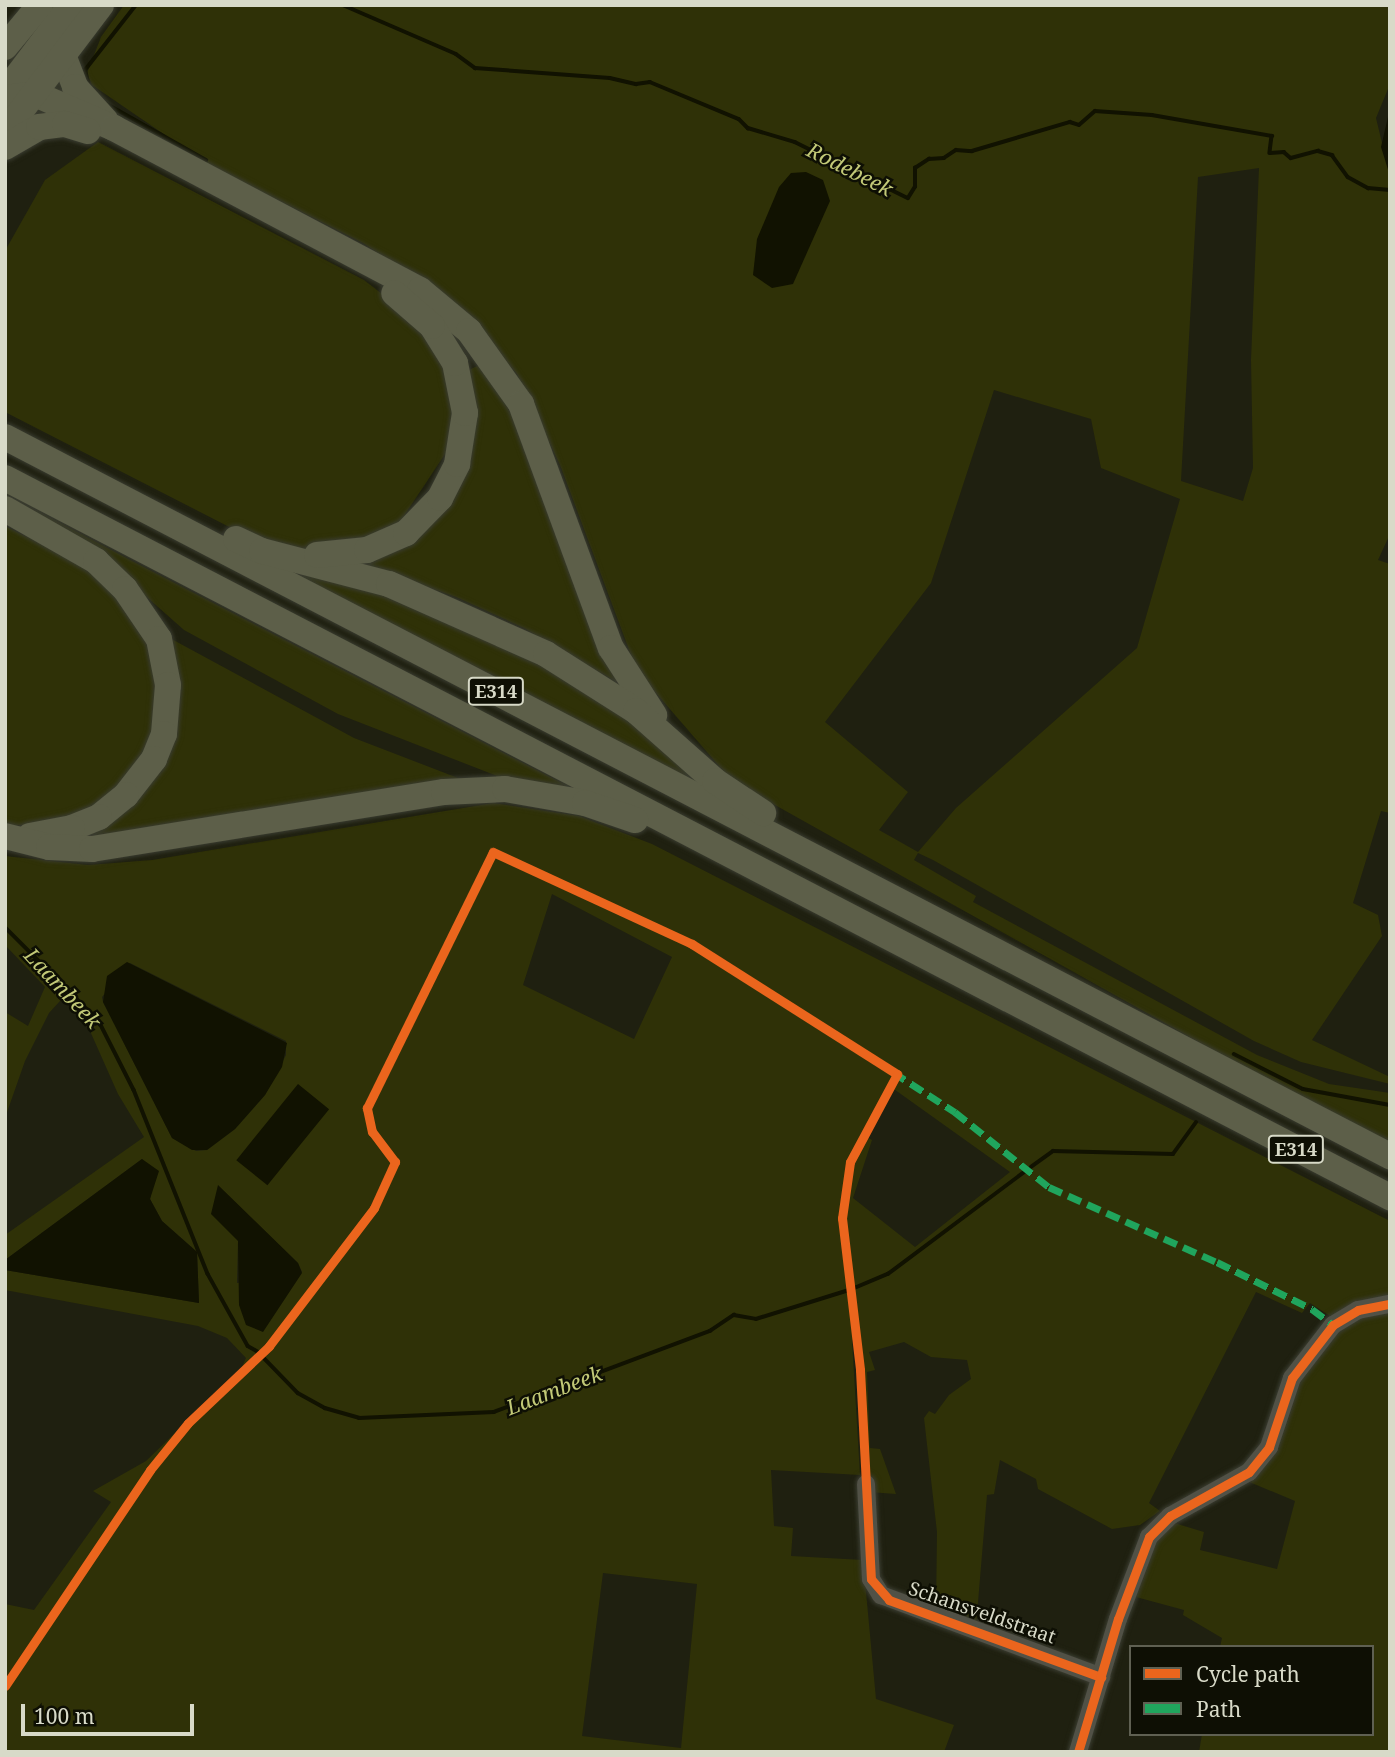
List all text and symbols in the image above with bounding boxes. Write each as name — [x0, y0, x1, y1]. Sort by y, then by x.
water label: Rodebeek — [803, 137, 897, 201]
road number: E314 — [466, 676, 526, 706]
water label: Laambeek — [19, 943, 107, 1033]
road number: E314 — [1266, 1134, 1326, 1164]
water label: Laambeek — [502, 1360, 606, 1420]
street label: Schansveldstraat — [906, 1577, 1058, 1649]
legend — [1129, 1645, 1374, 1736]
text: Cycle path — [1196, 1660, 1300, 1688]
scale bar — [24, 1690, 198, 1734]
text: Path — [1196, 1695, 1241, 1723]
text: 100 m — [34, 1702, 95, 1730]

